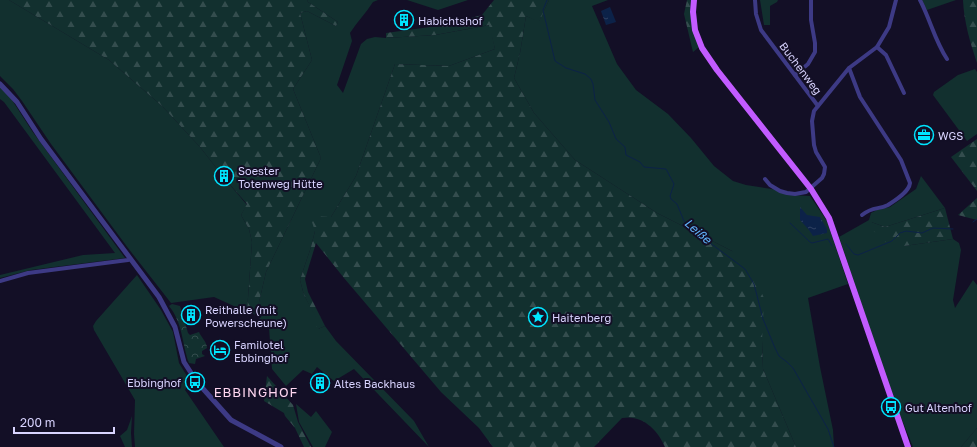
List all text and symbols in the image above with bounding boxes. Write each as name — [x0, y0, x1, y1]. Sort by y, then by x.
building icon: Habichtshof — [393, 9, 415, 31]
place label: Habichtshof — [418, 14, 482, 27]
street label: Buchenweg — [777, 39, 825, 97]
office icon: WGS — [913, 124, 935, 146]
place label: WGS — [938, 129, 963, 142]
place label: Soester Totenweg Hütte — [238, 164, 323, 190]
building icon: Soester Totenweg Hütte — [213, 165, 235, 187]
water label: Leiße — [681, 215, 715, 247]
place label: Reithalle (mit Powerscheune) — [205, 303, 287, 329]
building icon: Reithalle (mit Powerscheune) — [180, 304, 202, 326]
place icon: Haitenberg — [527, 306, 549, 328]
place label: Haitenberg — [552, 311, 611, 324]
place label: Familotel Ebbinghof — [234, 338, 288, 364]
hotel icon: Familotel Ebbinghof — [209, 339, 231, 361]
bus stop icon: Ebbinghof — [184, 371, 206, 393]
building icon: Altes Backhaus — [309, 372, 331, 394]
place label: Ebbinghof — [127, 376, 181, 389]
place label: Altes Backhaus — [334, 377, 415, 390]
district label: EBBINGHOF — [214, 384, 298, 400]
bus stop icon: Gut Altenhof — [880, 396, 902, 418]
place label: Gut Altenhof — [905, 401, 972, 414]
scale bar — [14, 409, 114, 435]
text: 200 m — [20, 415, 55, 430]

